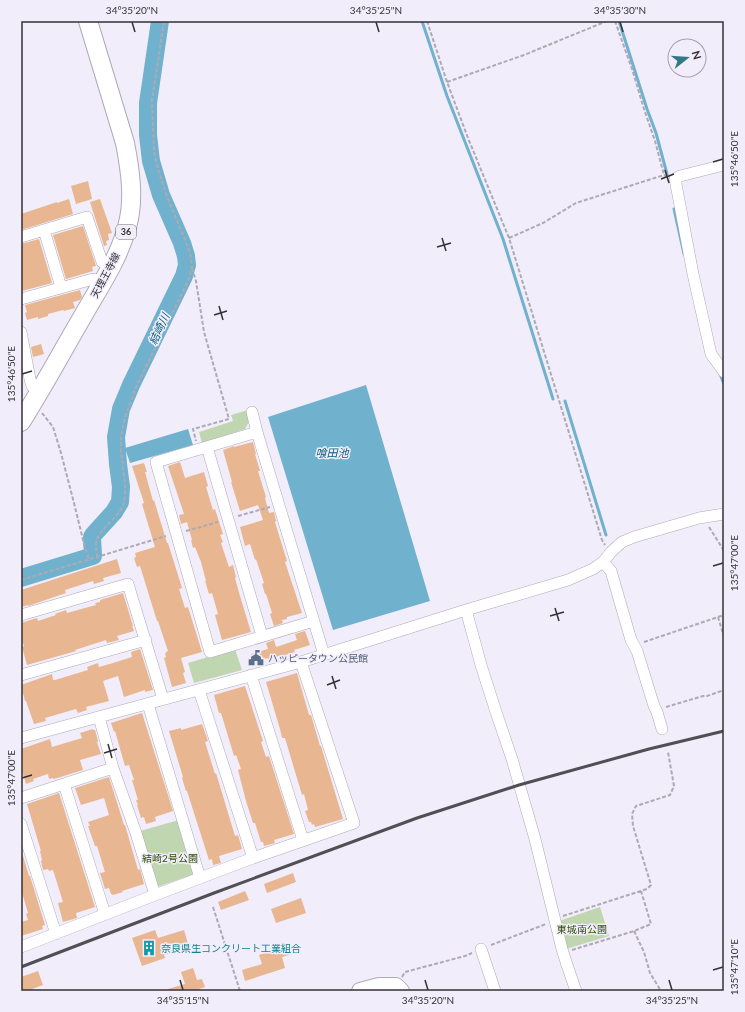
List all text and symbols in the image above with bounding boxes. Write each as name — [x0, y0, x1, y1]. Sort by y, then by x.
text: 34°35'20"N — [106, 4, 158, 16]
text: 34°35'25"N — [350, 4, 402, 16]
text: 34°35'30"N — [594, 4, 646, 16]
north arrow — [667, 38, 707, 78]
text: N — [690, 49, 704, 61]
text: 135°46'50"E — [728, 131, 740, 187]
road number: 36 — [116, 225, 136, 239]
street label: 天理王寺線 — [88, 250, 122, 300]
water label: 結崎川 — [146, 310, 172, 346]
text: 135°46'50"E — [5, 346, 17, 402]
water label: 喰田池 — [316, 446, 349, 459]
text: 135°47'00"E — [728, 535, 740, 591]
public building icon: ハッピータウン公民館 — [247, 649, 265, 667]
place label: ハッピータウン公民館 — [268, 652, 368, 664]
text: 135°47'00"E — [5, 750, 17, 806]
park label: 結崎2号公園 — [142, 852, 198, 864]
park label: 東城南公園 — [557, 923, 607, 935]
building icon: 奈良県生コンクリート工業組合 — [140, 939, 158, 957]
text: 135°47'10"E — [728, 939, 740, 995]
place label: 奈良県生コンクリート工業組合 — [161, 942, 301, 954]
text: 34°35'15"N — [157, 994, 209, 1006]
text: 34°35'20"N — [402, 994, 454, 1006]
text: 34°35'25"N — [646, 994, 698, 1006]

